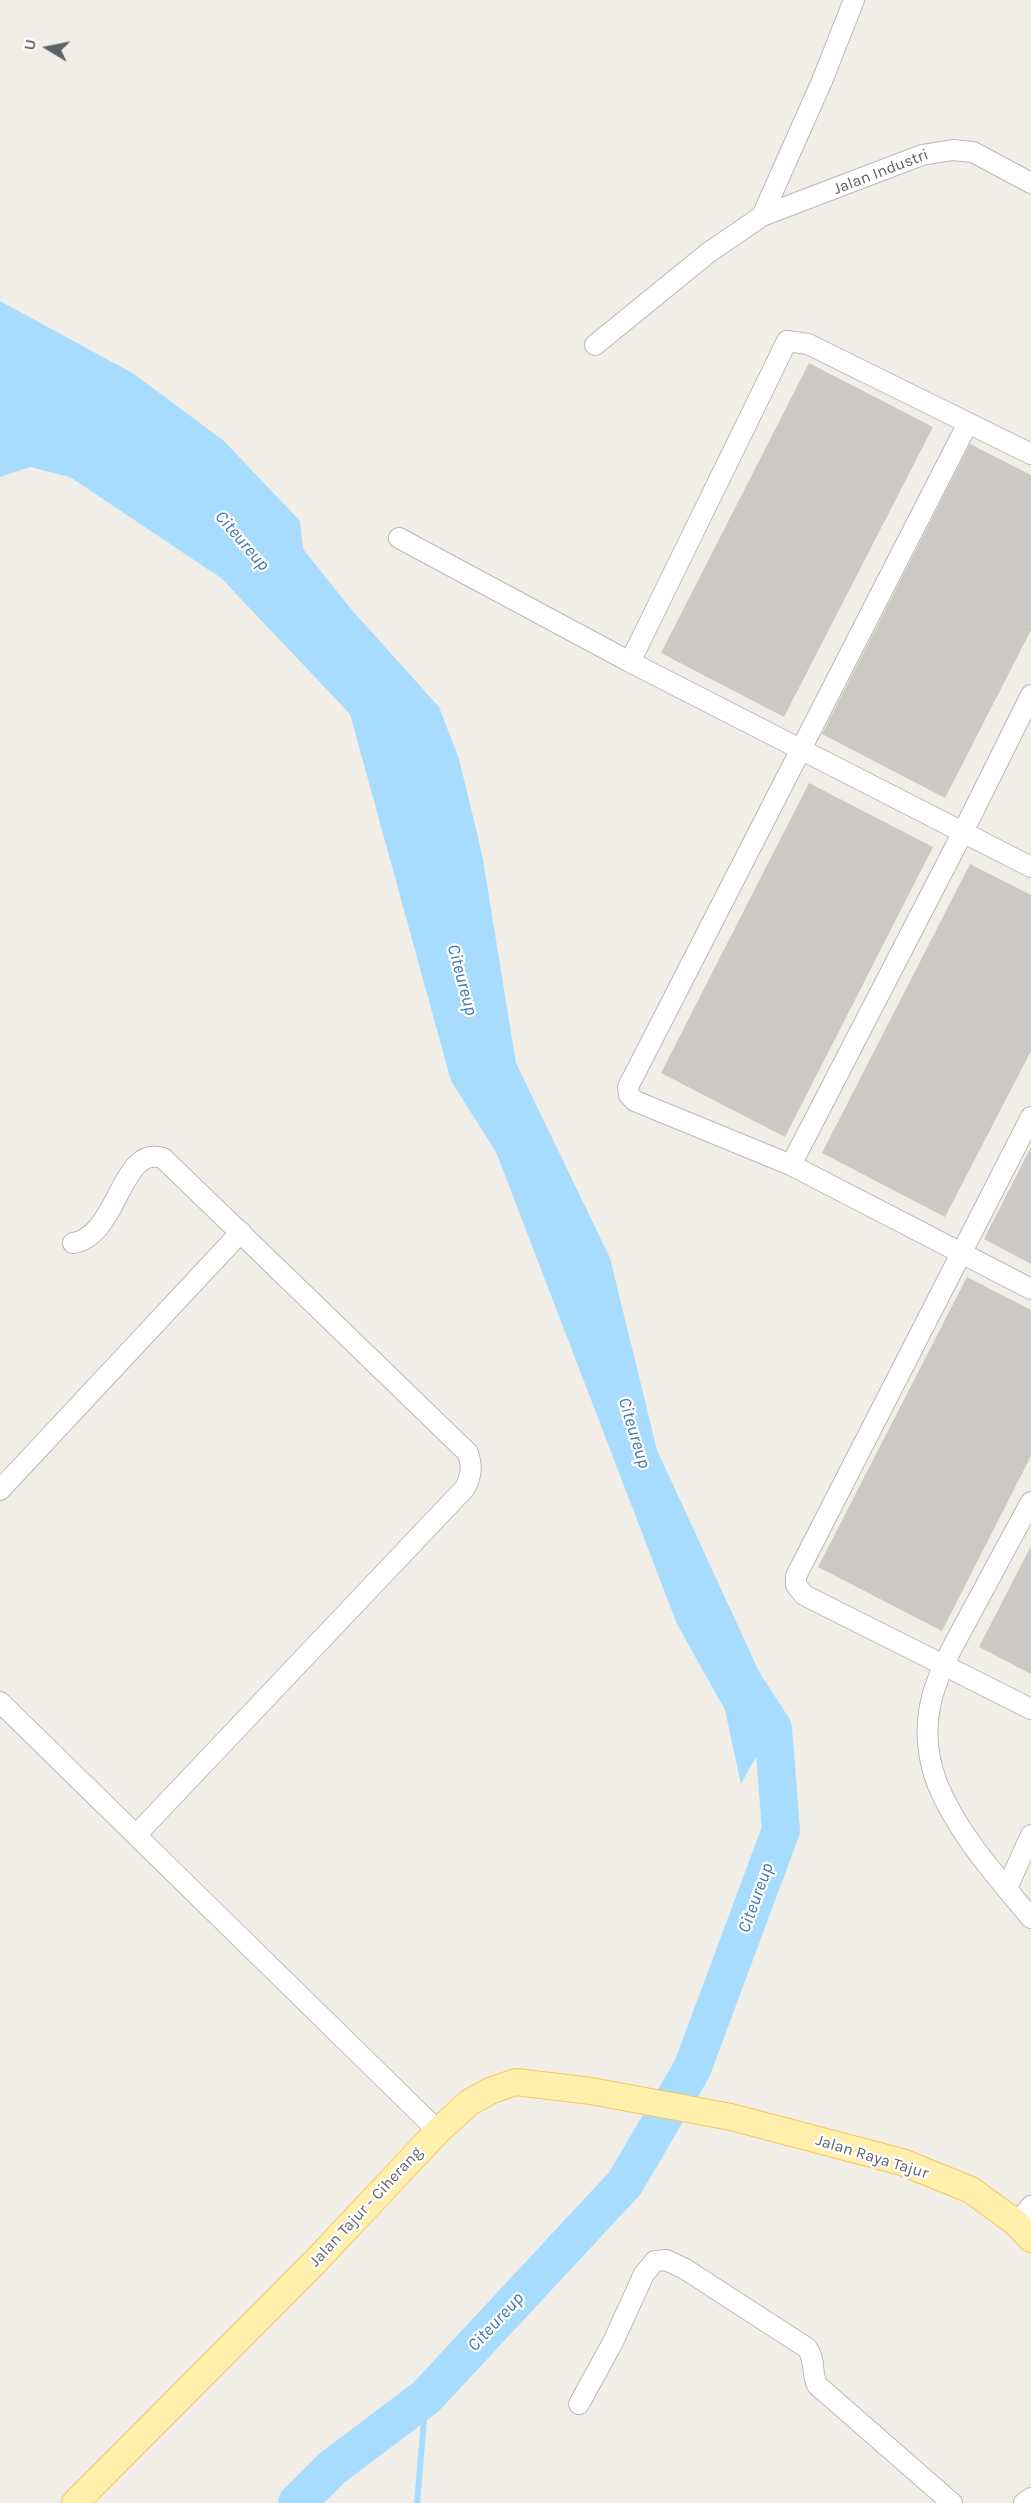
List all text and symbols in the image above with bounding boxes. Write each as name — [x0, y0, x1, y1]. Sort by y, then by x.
north arrow — [18, 18, 78, 78]
text: U — [19, 38, 40, 52]
street label: Jalan Industri — [831, 145, 931, 199]
water label: Citeureup — [210, 506, 274, 576]
water label: Citeureup — [442, 942, 482, 1018]
water label: Citeureup — [613, 1395, 655, 1471]
water label: Citeureup — [733, 1860, 779, 1936]
street label: Jalan Raya Tajur — [813, 2131, 931, 2183]
street label: Jalan Tajur - Ciherang — [306, 2143, 426, 2271]
water label: Citeureup — [463, 2288, 529, 2356]

